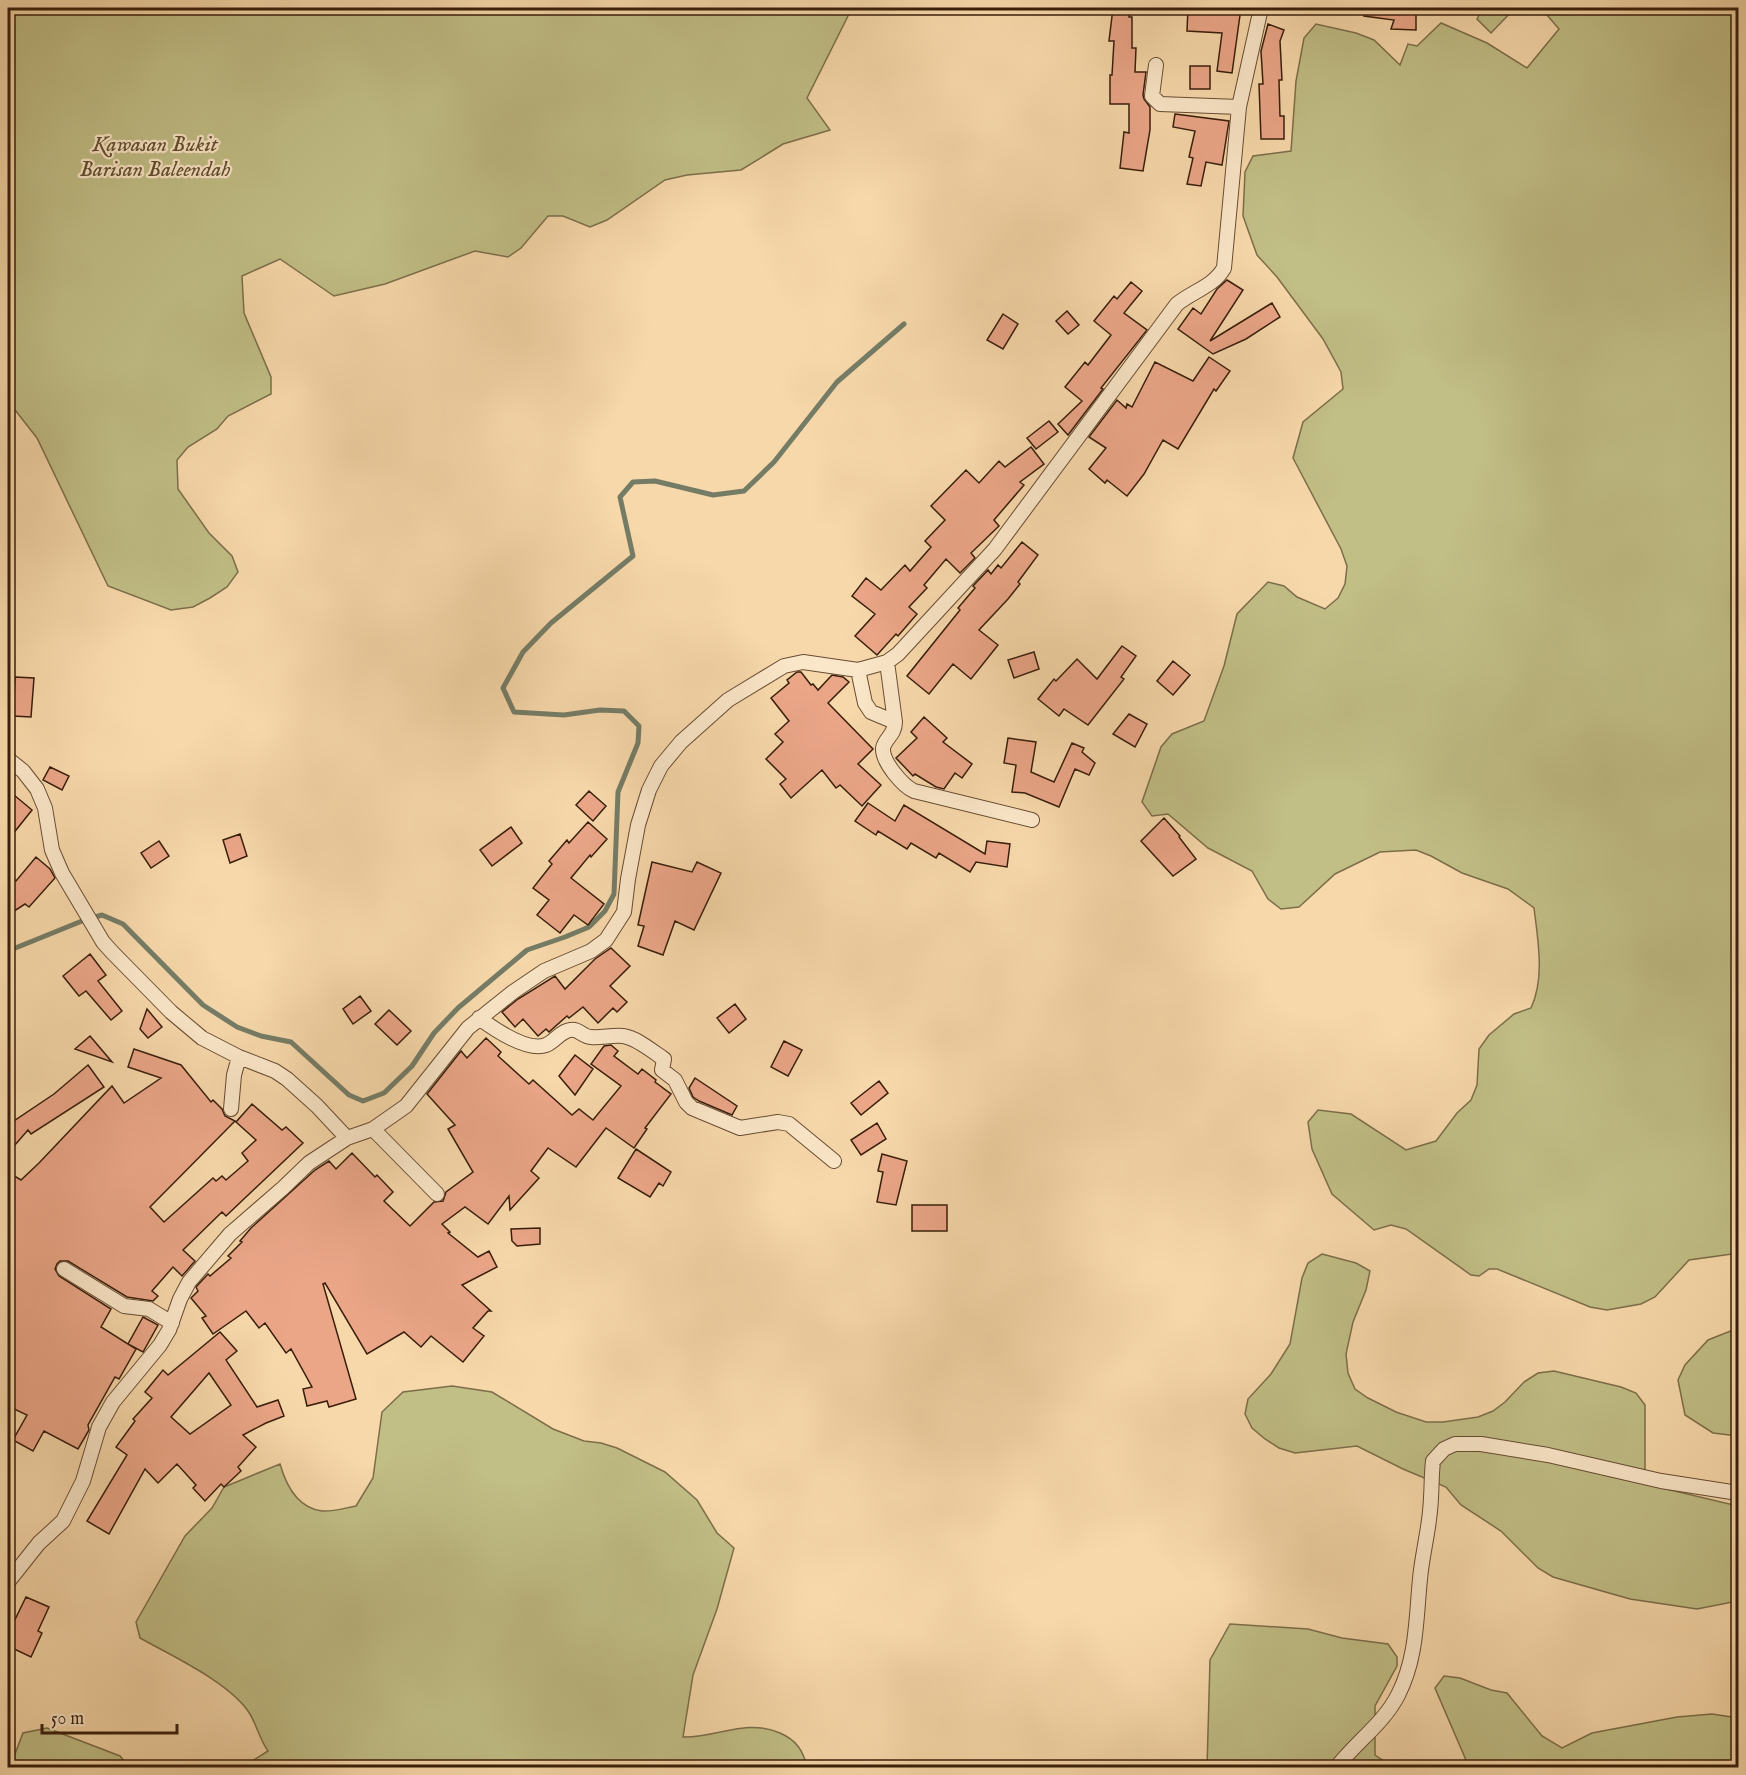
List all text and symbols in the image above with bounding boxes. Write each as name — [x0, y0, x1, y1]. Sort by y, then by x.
park label: Kawasan Bukit Barisan Baleendah — [79, 131, 231, 184]
scale bar — [42, 1697, 177, 1735]
text: 50 m — [51, 1708, 84, 1731]

